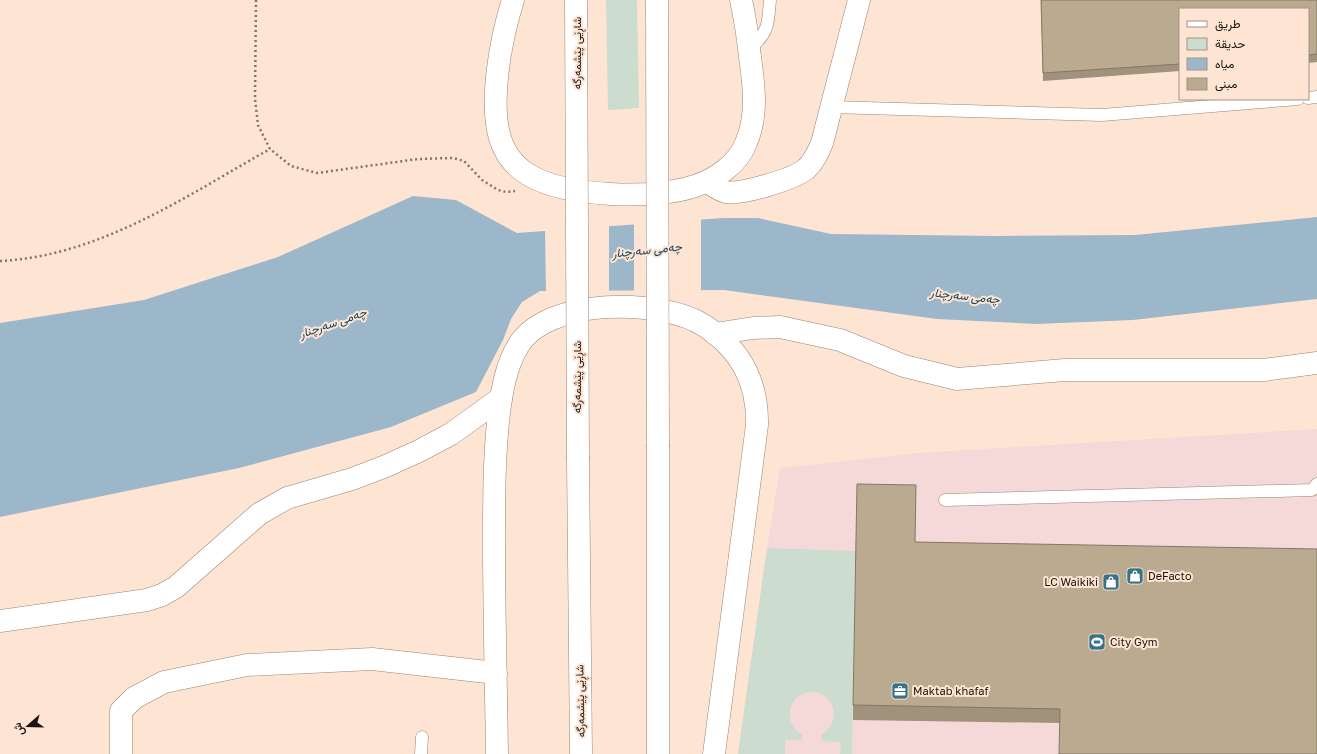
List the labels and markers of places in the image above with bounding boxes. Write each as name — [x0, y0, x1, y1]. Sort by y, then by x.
shop icon: DeFacto — [1125, 566, 1145, 586]
place label: DeFacto — [1148, 569, 1192, 582]
shop icon: LC Waikiki — [1101, 572, 1121, 592]
place label: LC Waikiki — [1044, 575, 1098, 588]
sports icon: City Gym — [1087, 632, 1107, 652]
place label: City Gym — [1110, 635, 1158, 648]
office icon: Maktab khafaf — [890, 681, 910, 701]
place label: Maktab khafaf — [913, 684, 988, 697]

